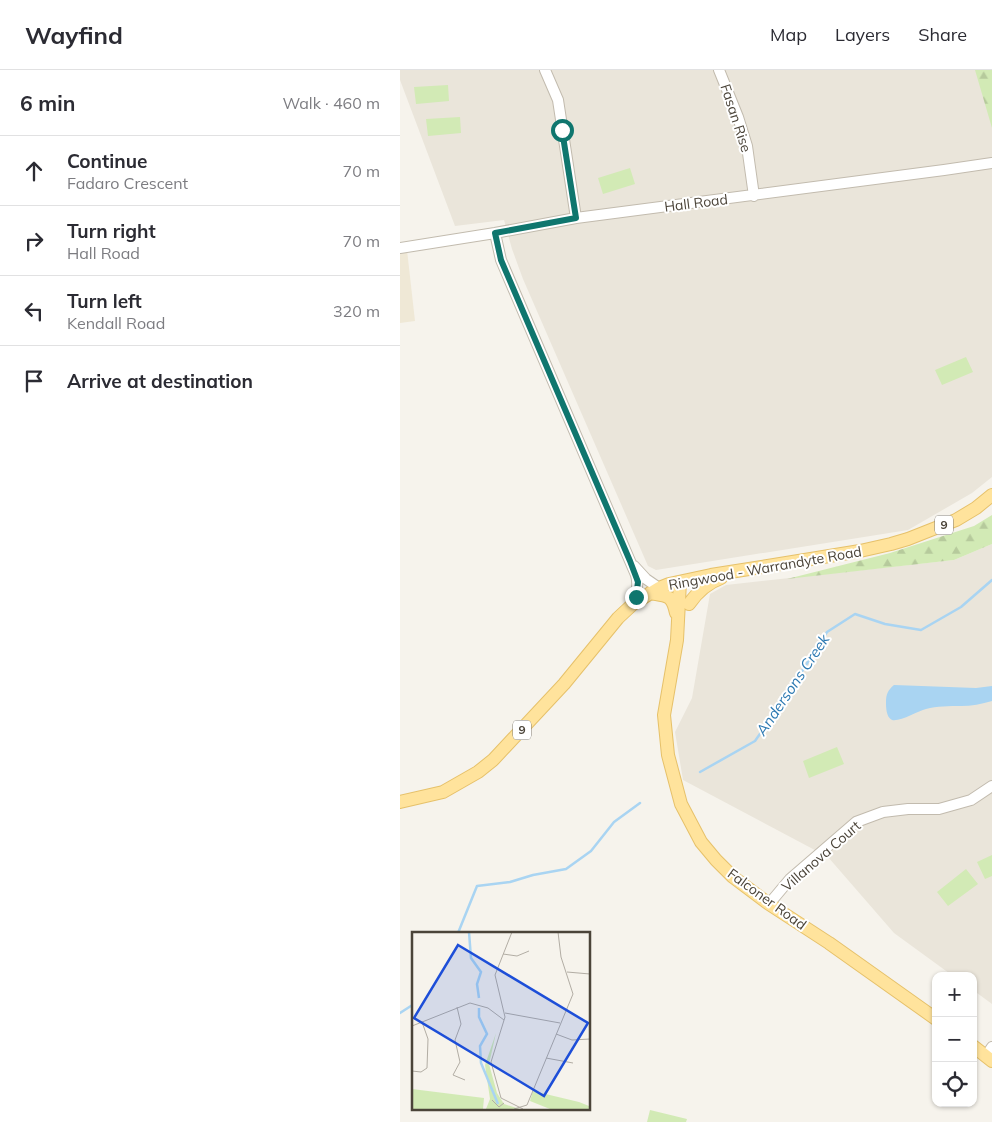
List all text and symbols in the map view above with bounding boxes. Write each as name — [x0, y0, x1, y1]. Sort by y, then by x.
text: Wayfind — [25, 20, 123, 50]
text: Map — [770, 23, 807, 46]
text: Layers — [835, 23, 890, 46]
text: Share — [918, 23, 967, 46]
street label: Fasan Rise — [717, 82, 755, 154]
text: 6 min — [20, 90, 75, 116]
text: Walk · 460 m — [282, 93, 380, 113]
route start — [551, 119, 574, 142]
text: Continue — [67, 149, 147, 173]
icon: ahead — [20, 157, 48, 185]
text: 70 m — [343, 161, 380, 181]
text: Fadaro Crescent — [67, 173, 188, 193]
street label: Hall Road — [663, 190, 729, 216]
text: Turn right — [67, 219, 156, 243]
icon: right — [20, 227, 48, 255]
text: 70 m — [343, 231, 380, 251]
text: Hall Road — [67, 243, 140, 263]
text: Turn left — [67, 289, 142, 313]
icon: left — [20, 297, 48, 325]
text: 320 m — [333, 301, 380, 321]
text: Kendall Road — [67, 313, 165, 333]
icon: arrive — [20, 367, 48, 395]
text: Arrive at destination — [67, 369, 253, 393]
road number: 9 — [935, 516, 953, 534]
street label: Ringwood - Warrandyte Road — [667, 542, 863, 594]
route end — [625, 586, 648, 609]
water label: Andersons Creek — [751, 629, 834, 740]
road number: 9 — [513, 720, 531, 740]
street label: Villanova Court — [778, 817, 864, 895]
street label: Falconer Road — [724, 864, 810, 934]
inset map — [412, 932, 590, 1110]
map controls — [932, 972, 977, 1107]
button: + — [932, 972, 977, 1017]
button: − — [932, 1017, 977, 1062]
button: locate — [932, 1062, 977, 1107]

